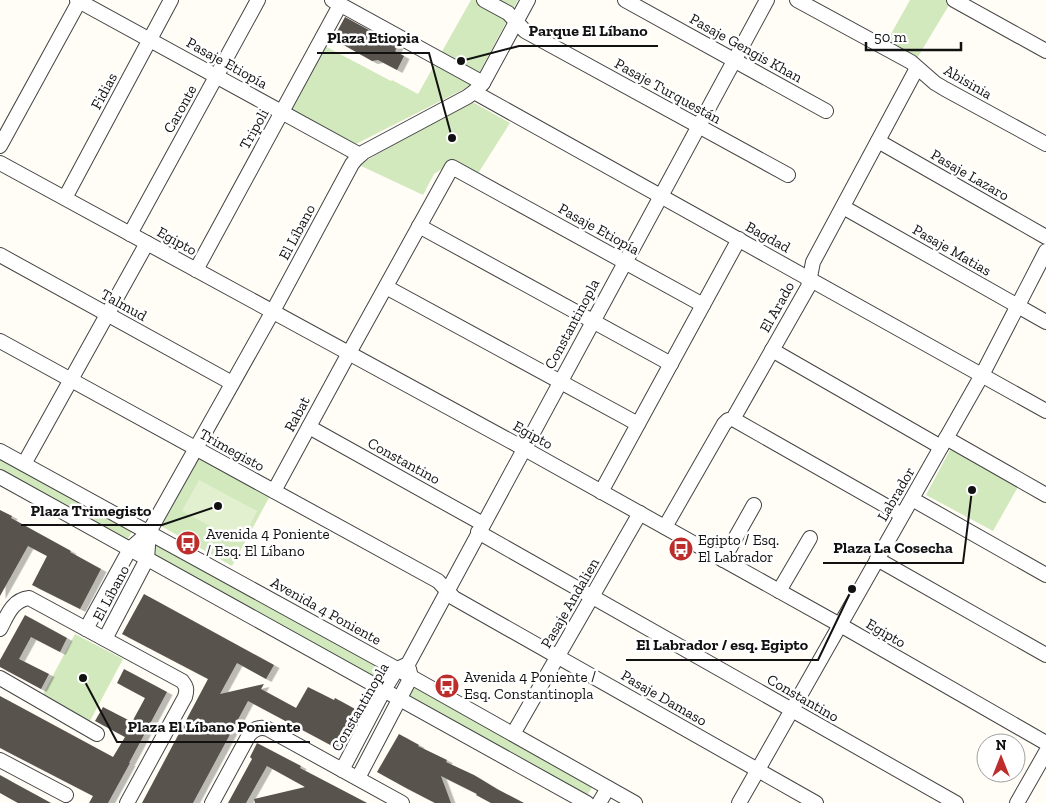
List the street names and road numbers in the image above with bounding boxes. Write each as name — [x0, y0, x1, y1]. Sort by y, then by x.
street label: Pasaje Gengis Khan — [686, 10, 806, 87]
street label: Pasaje Etiopía — [183, 33, 271, 93]
street label: Pasaje Turquestán — [612, 54, 725, 128]
street label: Abisinia — [941, 61, 995, 103]
street label: Fidias — [87, 70, 121, 112]
street label: Caronte — [159, 82, 201, 136]
street label: Tripoli — [236, 106, 272, 152]
street label: Pasaje Lazaro — [928, 145, 1013, 205]
street label: Pasaje Etiopía — [555, 199, 643, 259]
street label: El Líbano — [275, 201, 319, 263]
street label: Bagdad — [743, 217, 794, 257]
street label: Pasaje Matias — [910, 220, 994, 280]
street label: Egipto — [154, 223, 200, 259]
street label: Constantinopla — [541, 276, 603, 372]
street label: El Arado — [756, 278, 798, 335]
street label: Talmud — [98, 285, 151, 325]
street label: Rabat — [280, 393, 314, 435]
street label: Egipto — [510, 417, 556, 453]
street label: Trimegisto — [196, 425, 268, 475]
street label: Constantino — [365, 434, 444, 488]
street label: Labrador — [873, 464, 919, 524]
street label: Pasaje Andalien — [537, 554, 603, 651]
street label: El Líbano — [89, 562, 133, 624]
street label: Avenida 4 Poniente — [268, 573, 384, 649]
street label: Egipto — [863, 615, 909, 652]
street label: Constantinopla — [327, 659, 393, 755]
street label: Pasaje Damaso — [618, 666, 710, 730]
street label: Constantino — [764, 670, 842, 726]

